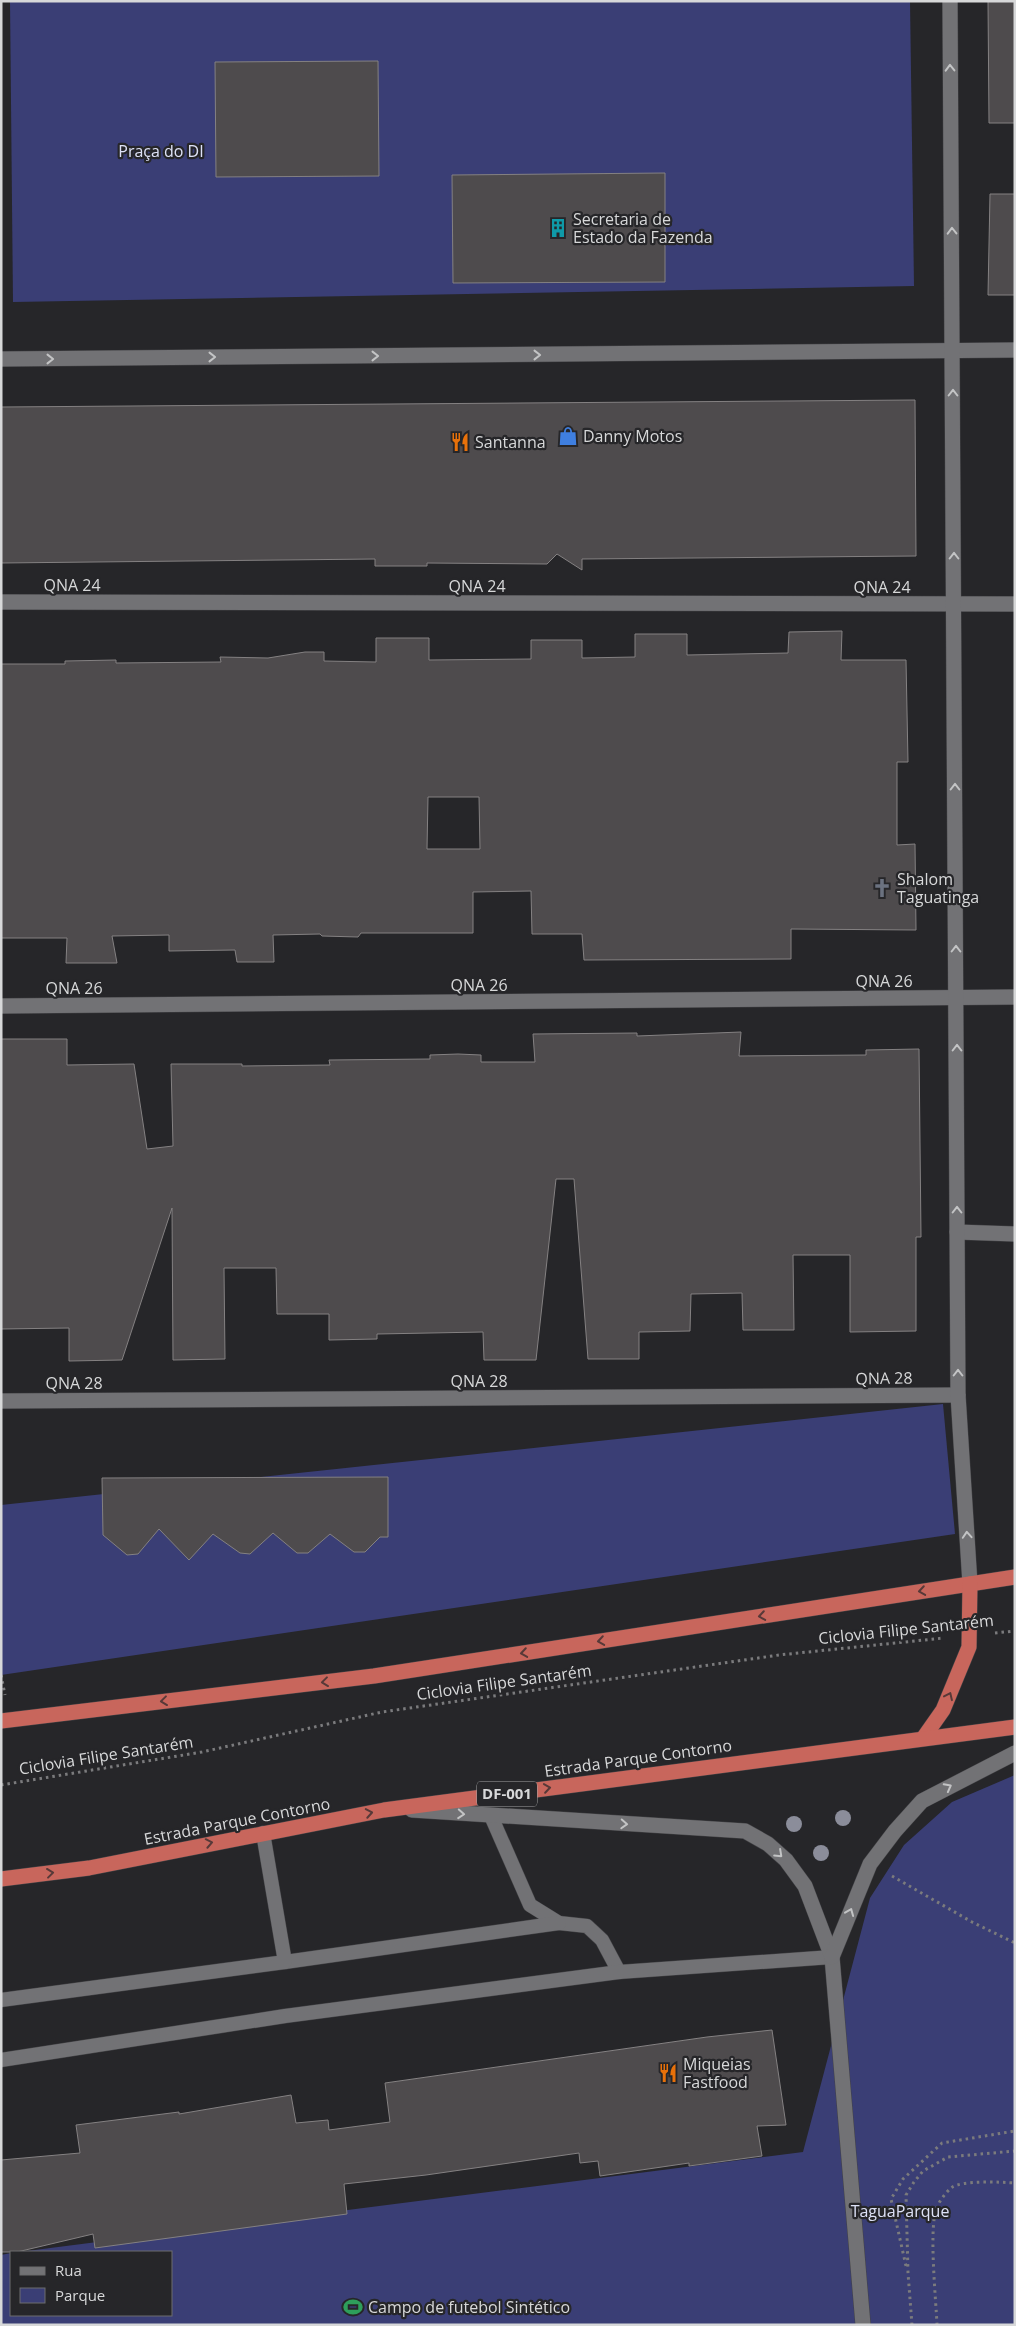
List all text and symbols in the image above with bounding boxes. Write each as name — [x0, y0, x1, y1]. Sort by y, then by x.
one-way arrow — [945, 64, 956, 72]
park label: Praça do DI — [118, 140, 204, 162]
place label: Secretaria de Estado da Fazenda — [573, 208, 713, 248]
building icon: Secretaria de Estado da Fazenda — [547, 217, 569, 239]
one-way arrow — [947, 226, 957, 234]
one-way arrow — [534, 350, 542, 360]
one-way arrow — [372, 351, 379, 361]
one-way arrow — [209, 352, 217, 362]
one-way arrow — [46, 354, 54, 364]
one-way arrow — [948, 389, 958, 396]
shop icon: Danny Motos — [557, 425, 579, 447]
place label: Danny Motos — [583, 425, 682, 447]
restaurant icon: Santanna — [449, 431, 471, 453]
place label: Santanna — [475, 431, 546, 453]
one-way arrow — [949, 551, 959, 559]
street label: QNA 24 — [43, 574, 101, 596]
street label: QNA 24 — [448, 575, 506, 597]
street label: QNA 24 — [853, 576, 911, 598]
one-way arrow — [950, 782, 960, 790]
place label: Shalom Taguatinga — [897, 868, 979, 908]
church icon: Shalom Taguatinga — [871, 877, 893, 899]
one-way arrow — [951, 945, 961, 952]
street label: QNA 26 — [855, 970, 913, 992]
street label: QNA 26 — [450, 974, 508, 996]
street label: QNA 26 — [45, 977, 103, 999]
one-way arrow — [952, 1044, 962, 1052]
one-way arrow — [952, 1206, 962, 1214]
street label: QNA 28 — [855, 1367, 913, 1389]
one-way arrow — [953, 1369, 963, 1376]
street label: QNA 28 — [450, 1370, 508, 1392]
street label: QNA 28 — [45, 1372, 103, 1394]
one-way arrow — [962, 1531, 973, 1539]
one-way arrow — [918, 1585, 926, 1596]
street label: Ciclovia Filipe Santarém — [817, 1609, 995, 1649]
one-way arrow — [757, 1610, 765, 1621]
one-way arrow — [597, 1635, 605, 1646]
one-way arrow — [519, 1647, 527, 1658]
street label: Ciclovia Filipe Santarém — [415, 1659, 593, 1705]
one-way arrow — [321, 1676, 329, 1687]
one-way arrow — [943, 1692, 954, 1701]
one-way arrow — [160, 1695, 168, 1706]
street label: Ciclovia Filipe Santarém — [17, 1730, 195, 1780]
street label: Estrada Parque Contorno — [543, 1734, 733, 1782]
road number: DF-001 — [477, 1782, 537, 1806]
one-way arrow — [544, 1783, 552, 1794]
one-way arrow — [942, 1784, 951, 1794]
street label: Estrada Parque Contorno — [142, 1792, 332, 1850]
one-way arrow — [365, 1808, 373, 1819]
one-way arrow — [458, 1808, 466, 1819]
one-way arrow — [620, 1818, 628, 1829]
one-way arrow — [205, 1839, 214, 1849]
one-way arrow — [773, 1848, 782, 1857]
one-way arrow — [46, 1868, 54, 1879]
one-way arrow — [844, 1908, 854, 1916]
place label: Miqueias Fastfood — [683, 2053, 751, 2093]
restaurant icon: Miqueias Fastfood — [657, 2062, 679, 2084]
park label: TaguaParque — [851, 2200, 949, 2222]
legend — [10, 2251, 172, 2316]
text: Rua — [55, 2260, 82, 2280]
text: Parque — [55, 2285, 105, 2305]
sports icon: Campo de futebol Sintético — [342, 2296, 364, 2318]
place label: Campo de futebol Sintético — [368, 2296, 570, 2318]

